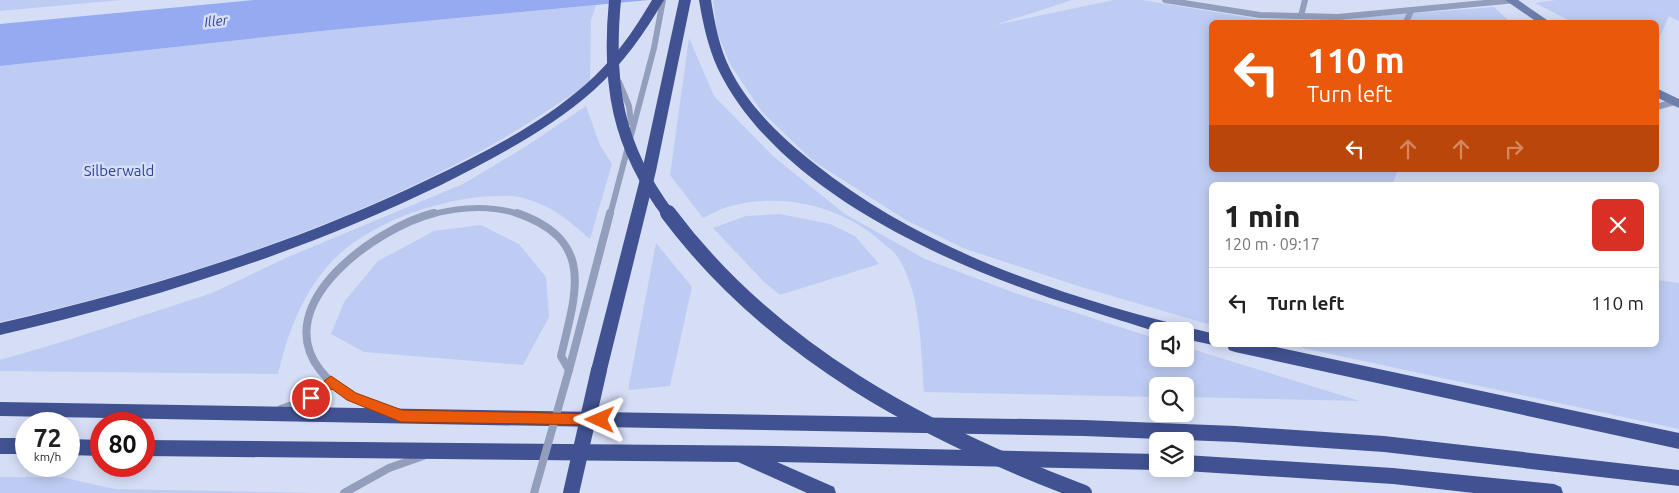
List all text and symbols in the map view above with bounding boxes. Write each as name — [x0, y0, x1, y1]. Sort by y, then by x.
water label: Iller — [203, 12, 229, 30]
icon: left — [1224, 40, 1289, 105]
text: 110 m — [1307, 40, 1405, 80]
text: Turn left — [1307, 81, 1392, 106]
icon: left — [1341, 135, 1369, 163]
icon: ahead — [1394, 135, 1422, 163]
icon: ahead — [1447, 135, 1475, 163]
icon: right — [1500, 135, 1528, 163]
park label: Silberwald — [84, 162, 154, 179]
text: 1 min — [1224, 199, 1300, 233]
button: close — [1592, 199, 1644, 251]
text: 120 m · 09:17 — [1224, 235, 1320, 253]
icon: left — [1224, 289, 1252, 317]
text: Turn left — [1267, 292, 1345, 314]
text: 110 m — [1591, 292, 1644, 314]
map controls — [1149, 322, 1194, 477]
button: sound — [1149, 322, 1194, 367]
pin — [290, 377, 332, 419]
button: search — [1149, 377, 1194, 422]
icon: arrive — [297, 384, 325, 412]
position arrow — [573, 393, 625, 445]
speed limit sign: 80 — [90, 412, 155, 477]
text: 72 — [33, 424, 62, 452]
button: layers — [1149, 432, 1194, 477]
text: km/h — [34, 450, 61, 463]

